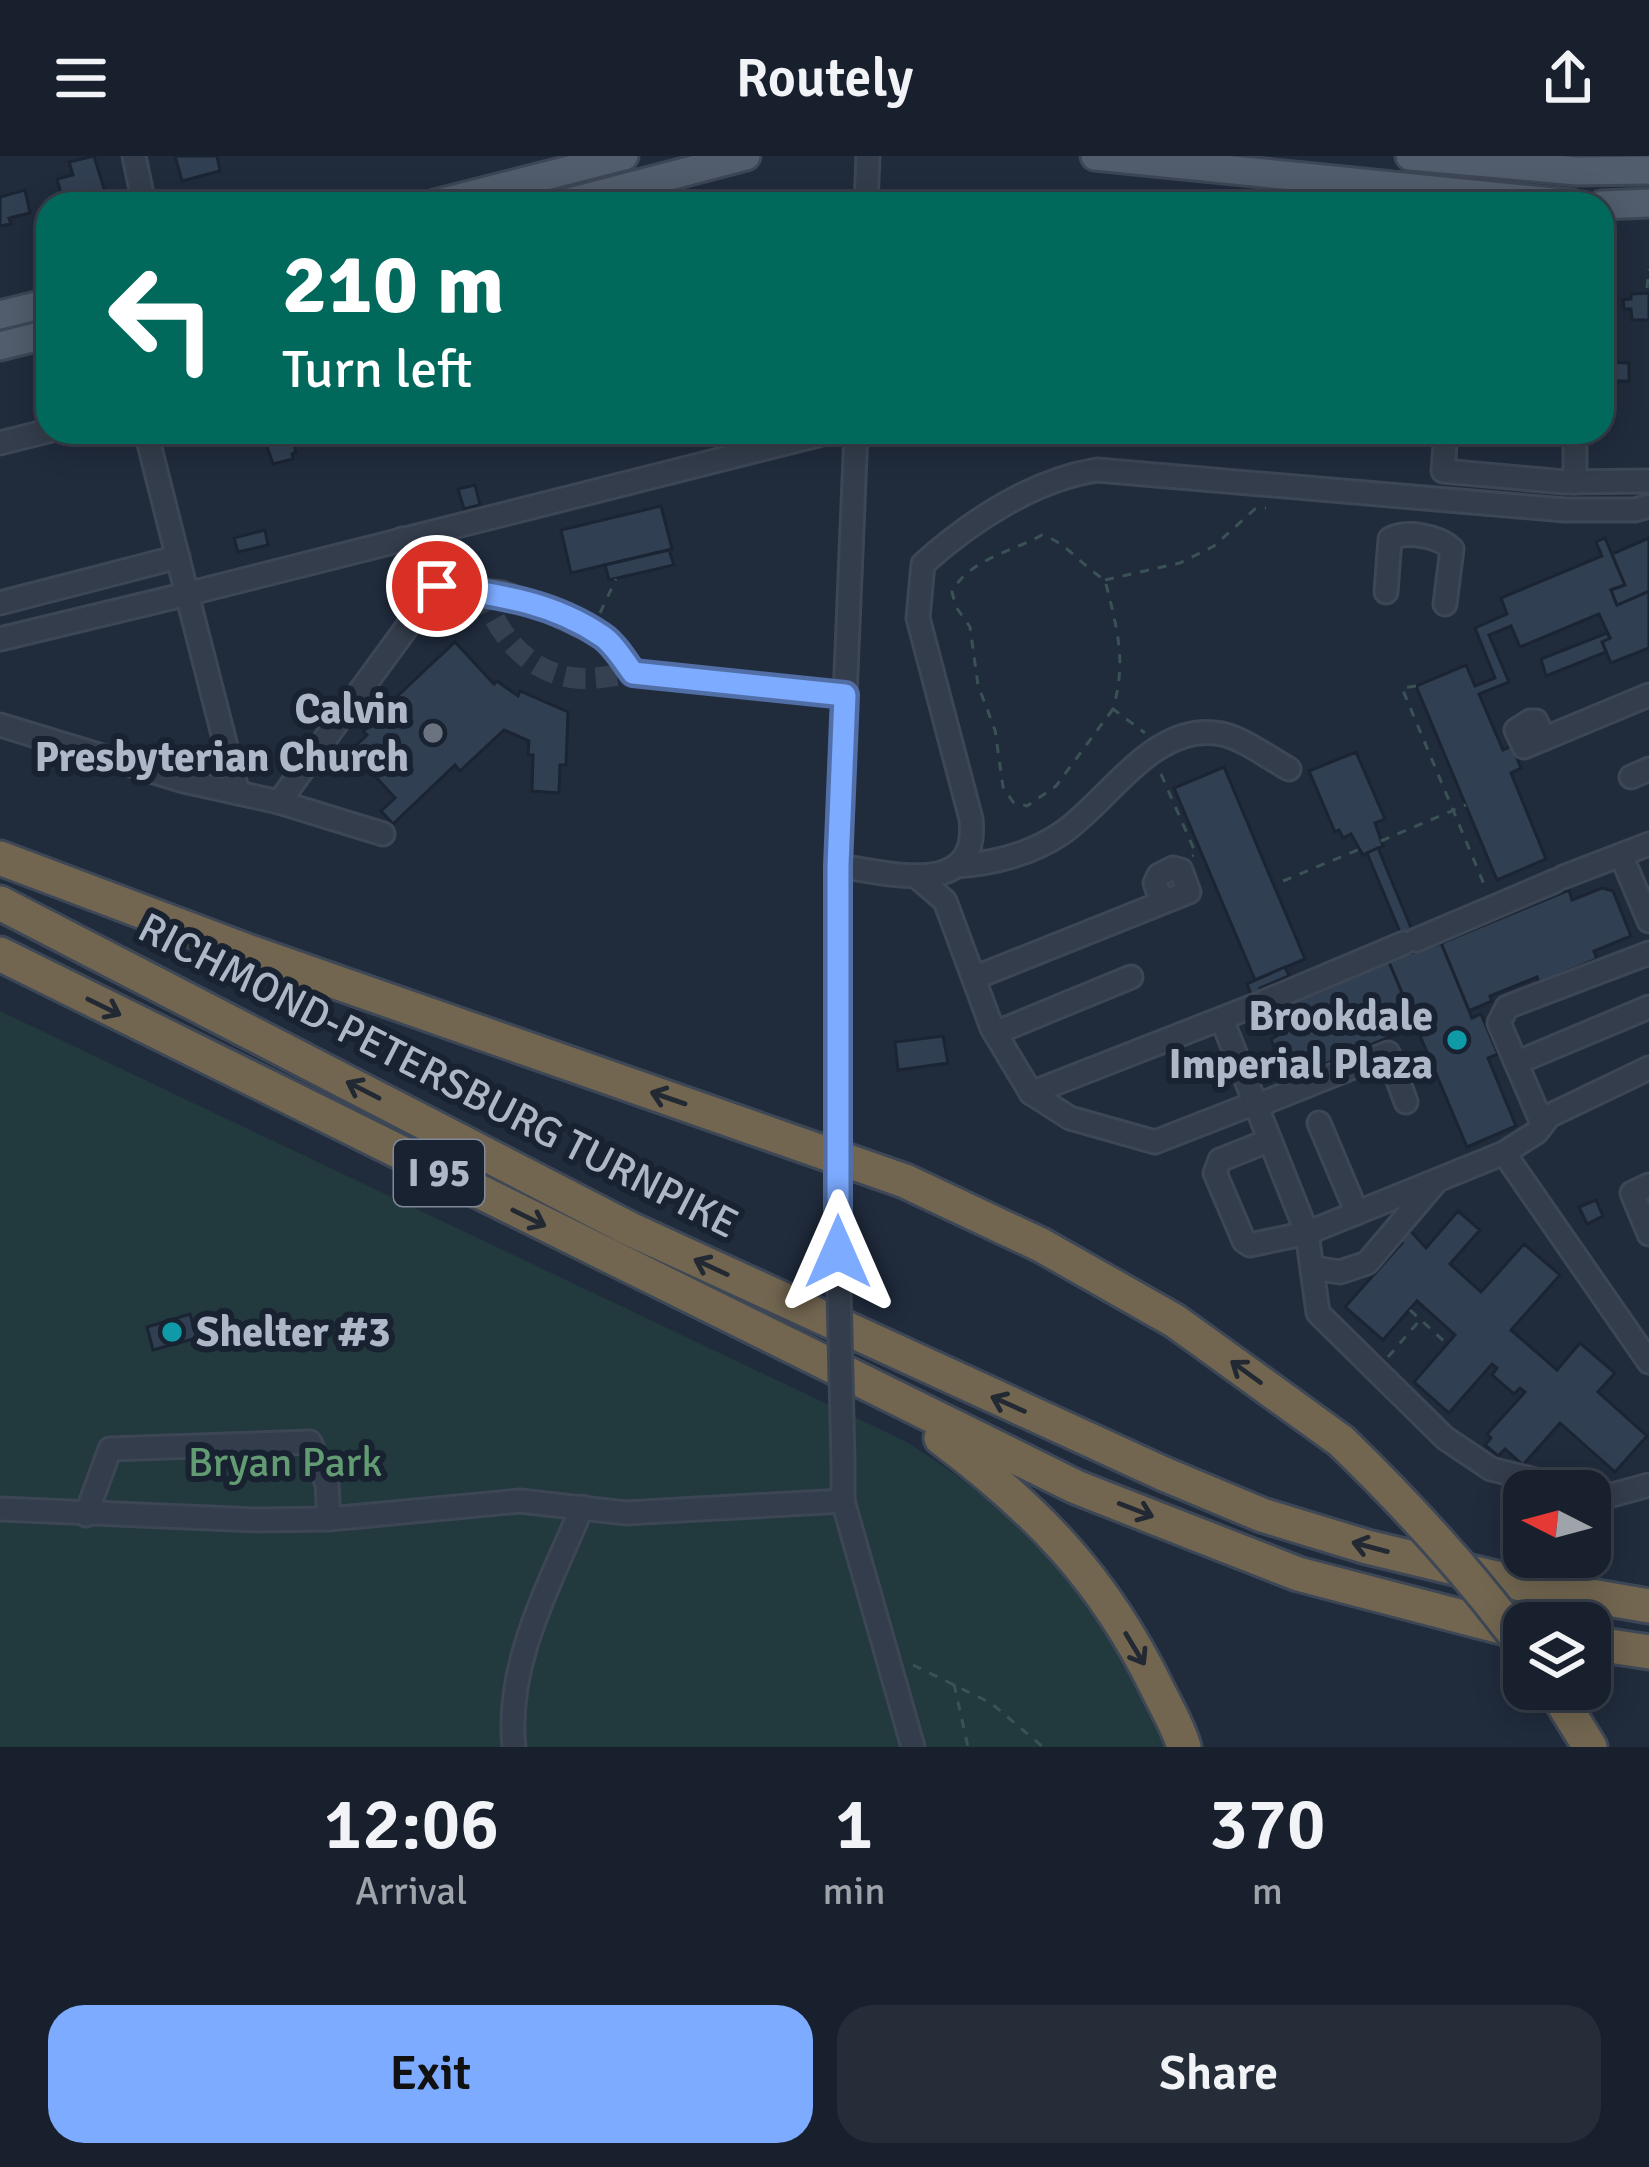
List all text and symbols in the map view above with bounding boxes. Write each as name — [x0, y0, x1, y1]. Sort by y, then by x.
icon: menu — [48, 45, 114, 111]
text: Routely — [736, 45, 913, 112]
icon: share — [1535, 45, 1601, 111]
text: 210 m — [282, 233, 504, 337]
icon: left — [84, 240, 240, 396]
text: Turn left — [282, 336, 472, 403]
pin — [386, 535, 488, 637]
icon: arrive — [404, 553, 470, 619]
place label: Calvin Presbyterian Church — [34, 684, 409, 783]
marker: Calvin Presbyterian Church — [420, 720, 446, 746]
street label: RICHMOND-PETERSBURG TURNPIKE — [130, 902, 746, 1250]
place label: Brookdale Imperial Plaza — [1168, 991, 1433, 1090]
one-way arrow — [86, 997, 122, 1020]
marker: Brookdale Imperial Plaza — [1444, 1027, 1470, 1053]
one-way arrow — [346, 1078, 381, 1101]
one-way arrow — [650, 1086, 687, 1107]
road number: I 95 — [394, 1140, 484, 1206]
position arrow — [775, 1189, 901, 1315]
one-way arrow — [511, 1207, 546, 1230]
one-way arrow — [694, 1255, 730, 1277]
place label: Shelter #3 — [196, 1307, 391, 1358]
marker: Shelter #3 — [159, 1319, 185, 1345]
one-way arrow — [1230, 1360, 1263, 1385]
one-way arrow — [991, 1392, 1027, 1414]
park label: Bryan Park — [188, 1437, 382, 1488]
north arrow — [1503, 1470, 1611, 1578]
map controls — [1503, 1470, 1611, 1710]
one-way arrow — [1116, 1501, 1153, 1522]
one-way arrow — [1352, 1535, 1390, 1557]
button: layers — [1503, 1602, 1611, 1710]
one-way arrow — [1124, 1630, 1148, 1665]
text: 12:06 — [323, 1780, 499, 1869]
text: 1 — [835, 1780, 874, 1869]
text: 370 — [1209, 1780, 1326, 1869]
text: Arrival — [355, 1867, 467, 1915]
text: min — [823, 1867, 886, 1915]
text: m — [1252, 1867, 1283, 1915]
button: Exit — [48, 2005, 813, 2143]
button: Share — [837, 2005, 1601, 2143]

